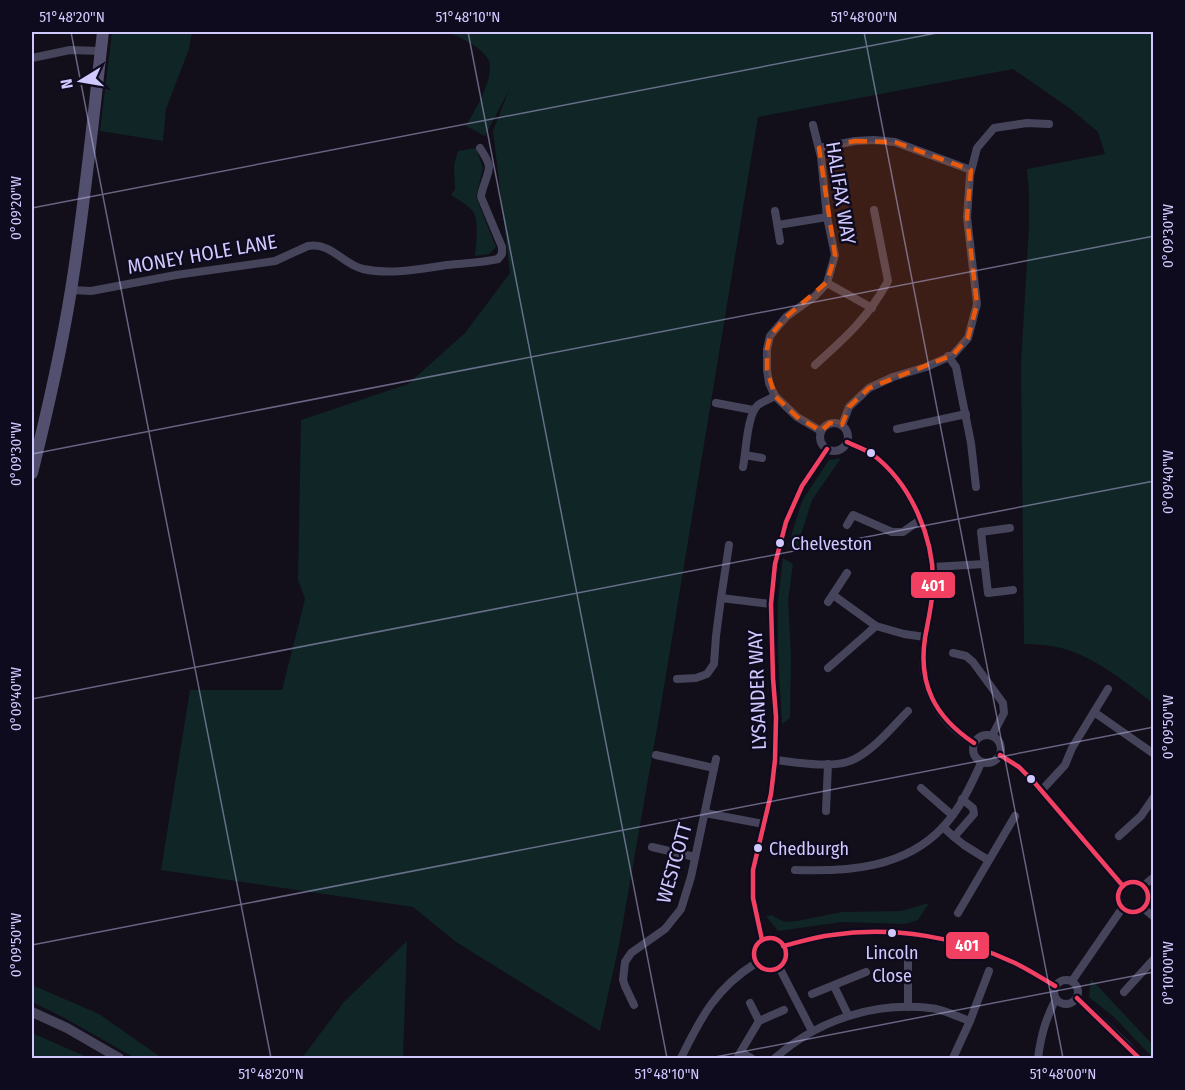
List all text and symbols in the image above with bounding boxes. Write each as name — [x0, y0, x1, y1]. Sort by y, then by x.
text: 51°48'20"N — [39, 8, 105, 26]
text: 51°48'10"N — [436, 8, 500, 26]
text: 51°48'00"N — [831, 8, 897, 26]
north arrow — [51, 51, 111, 111]
text: N — [57, 77, 77, 90]
street label: HALIFAX WAY — [821, 140, 861, 246]
text: 0°09'20"W — [7, 176, 25, 240]
text: 0°09'30"W — [1159, 204, 1177, 268]
street label: MONEY HOLE LANE — [125, 229, 279, 279]
text: 0°09'30"W — [7, 422, 25, 486]
unlabelled marker — [865, 447, 877, 459]
text: 0°09'40"W — [1159, 450, 1177, 514]
place label: Chelveston — [791, 533, 872, 555]
marker: Chelveston — [774, 537, 786, 549]
line badge: 401 — [910, 571, 956, 599]
text: 401 — [921, 576, 945, 595]
street label: LYSANDER WAY — [743, 629, 771, 750]
text: 0°09'40"W — [7, 667, 25, 731]
text: 0°09'50"W — [1159, 695, 1177, 759]
unlabelled marker — [1025, 773, 1037, 785]
street label: WESTCOTT — [651, 819, 697, 906]
place label: Chedburgh — [769, 838, 849, 860]
marker: Chedburgh — [752, 842, 764, 854]
text: 0°09'50"W — [7, 913, 25, 977]
marker: Lincoln Close — [886, 927, 898, 939]
line badge: 401 — [945, 931, 990, 960]
text: 401 — [955, 936, 979, 955]
text: 0°10'00"W — [1159, 941, 1177, 1005]
place label: Lincoln Close — [865, 942, 919, 987]
text: 51°48'20"N — [238, 1065, 304, 1083]
text: 51°48'10"N — [635, 1065, 699, 1083]
text: 51°48'00"N — [1030, 1065, 1096, 1083]

